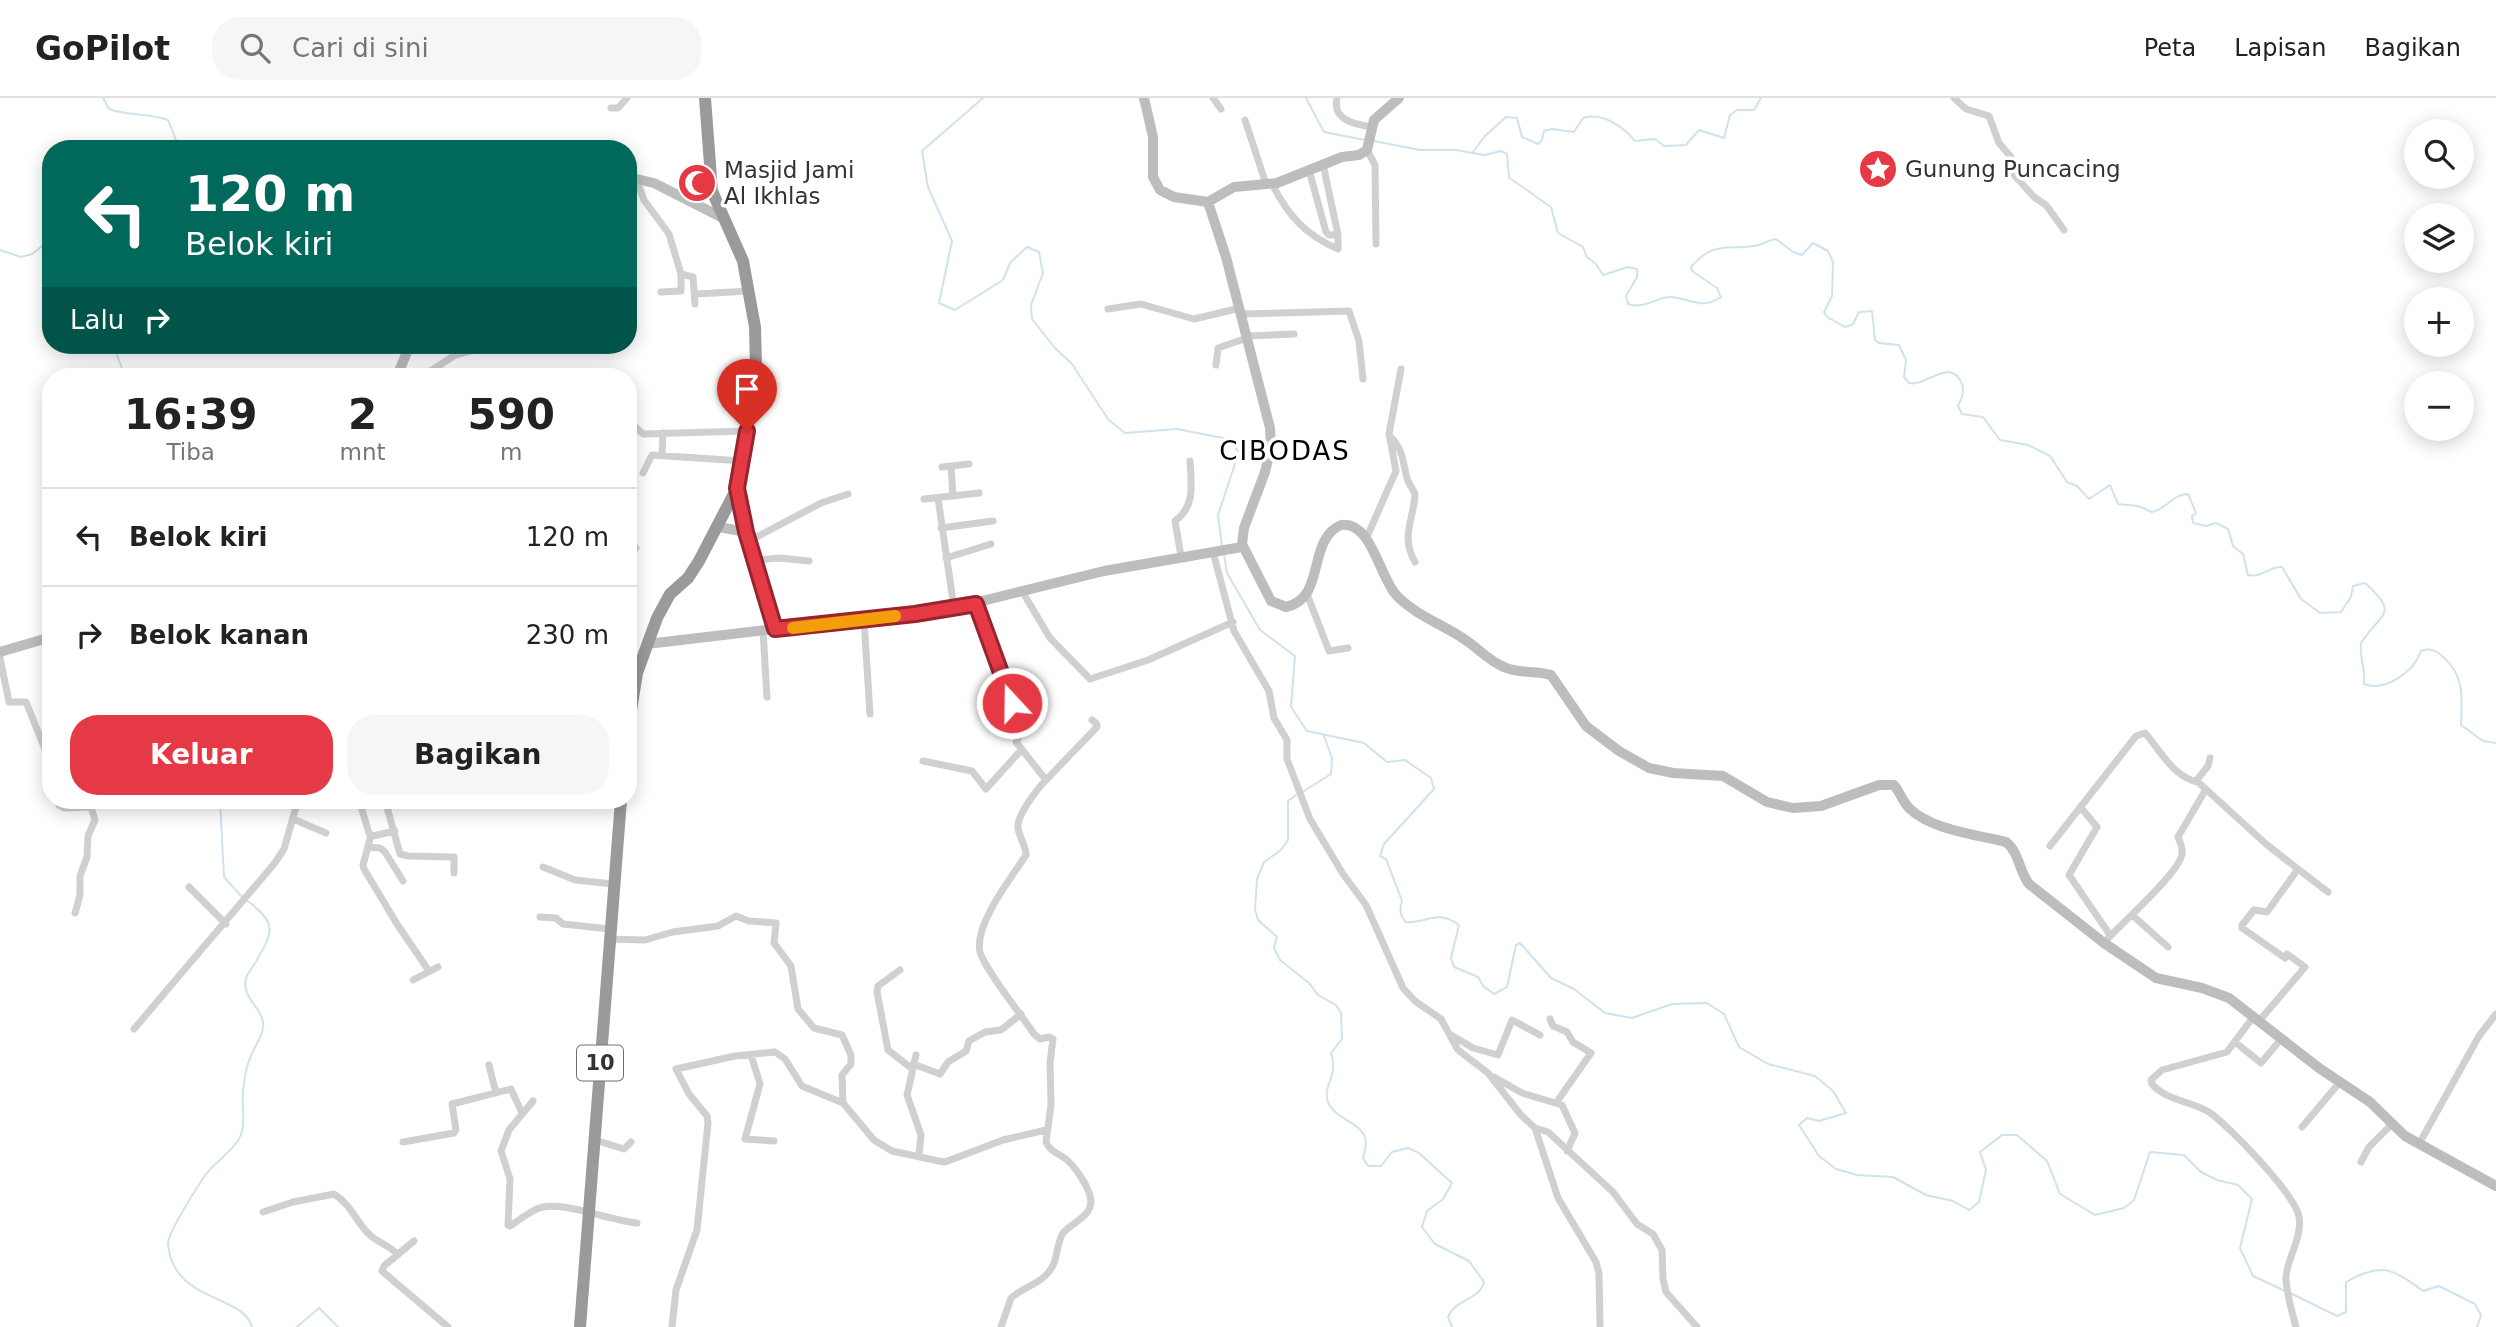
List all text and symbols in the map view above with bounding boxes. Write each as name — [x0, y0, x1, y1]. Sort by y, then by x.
search box — [212, 17, 702, 80]
text: GoPilot — [35, 29, 170, 68]
icon: search — [236, 29, 274, 67]
text: Cari di sini — [292, 33, 429, 63]
text: Peta — [2144, 34, 2196, 62]
text: Lapisan — [2234, 34, 2327, 62]
text: Bagikan — [2365, 34, 2461, 62]
map controls — [2404, 119, 2474, 441]
button: search — [2404, 119, 2474, 189]
place icon: Gunung Puncacing — [1857, 148, 1899, 190]
place label: Gunung Puncacing — [1905, 156, 2121, 182]
place label: Masjid Jami Al Ikhlas — [724, 157, 854, 209]
mosque icon: Masjid Jami Al Ikhlas — [676, 162, 718, 204]
text: 120 m — [185, 166, 355, 223]
icon: left — [70, 168, 161, 259]
button: layers — [2404, 203, 2474, 273]
text: Belok kiri — [185, 225, 333, 263]
button: + — [2404, 287, 2474, 357]
icon: right — [138, 301, 176, 339]
text: Lalu — [70, 305, 124, 335]
pin — [717, 359, 777, 431]
icon: arrive — [728, 370, 766, 408]
button: − — [2404, 371, 2474, 441]
text: 16:39 — [124, 390, 258, 439]
text: 2 — [348, 390, 377, 439]
text: 590 — [467, 390, 555, 439]
district label: CIBODAS — [1219, 436, 1351, 466]
text: Tiba — [167, 439, 215, 465]
text: mnt — [340, 439, 386, 465]
text: m — [500, 439, 522, 465]
icon: left — [70, 518, 108, 556]
text: Belok kiri — [129, 522, 268, 552]
text: 120 m — [526, 522, 609, 552]
icon: right — [70, 616, 108, 654]
text: Belok kanan — [129, 620, 309, 650]
text: 230 m — [526, 620, 609, 650]
position arrow — [975, 666, 1049, 740]
button: Keluar — [70, 715, 333, 795]
button: Bagikan — [347, 715, 609, 795]
road number: 10 — [577, 1046, 623, 1080]

